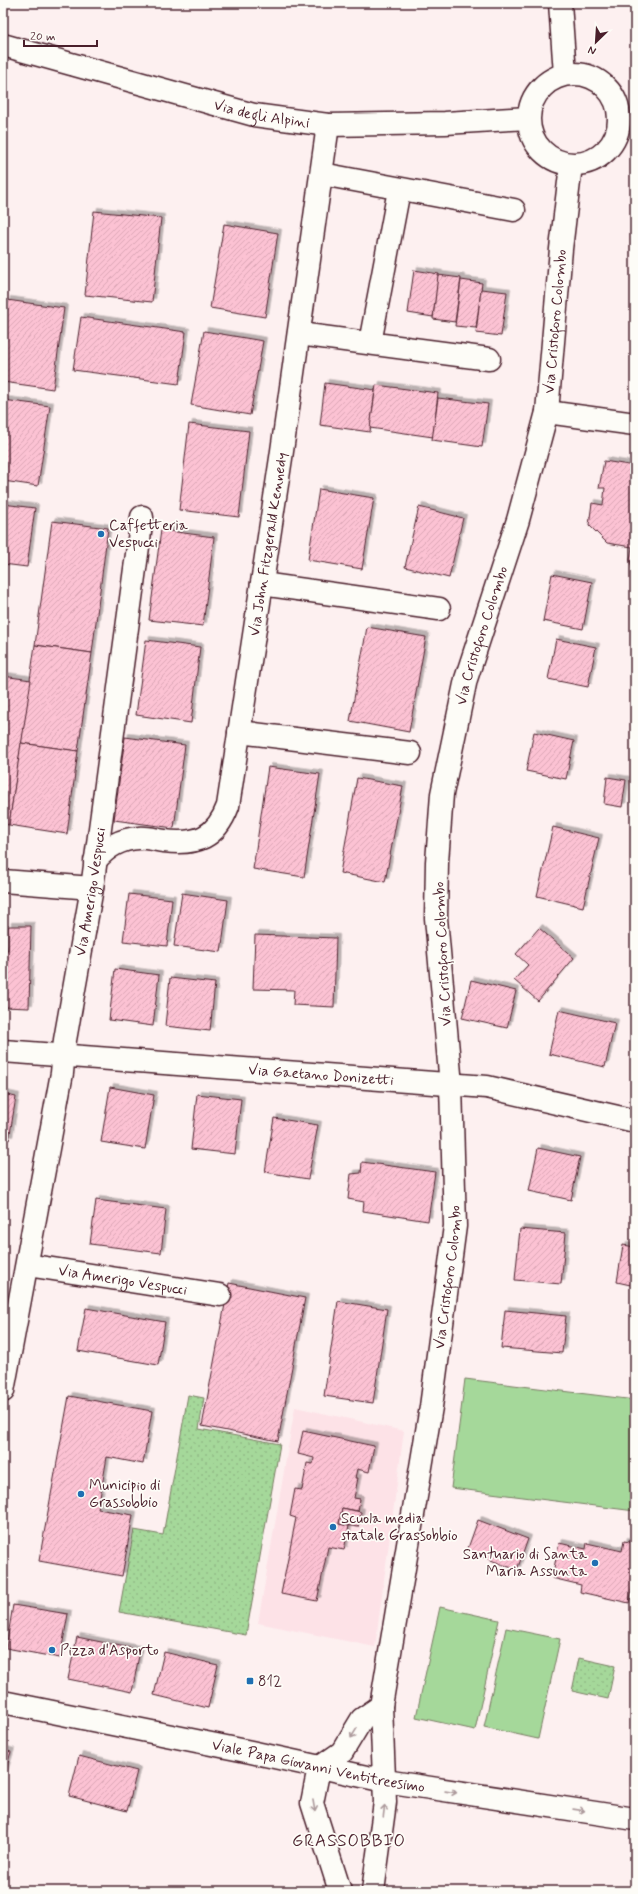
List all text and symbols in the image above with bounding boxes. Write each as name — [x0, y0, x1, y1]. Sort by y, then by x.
scale bar — [24, 22, 97, 48]
north arrow — [576, 22, 616, 62]
text: 20 m — [30, 29, 56, 45]
text: N — [586, 42, 598, 58]
street label: Via degli Alpini — [211, 95, 311, 133]
street label: Via Cristoforo Colombo — [540, 248, 572, 394]
street label: Via John Fitzgerald Kennedy — [245, 451, 293, 638]
place label: Caffetteria Vespucci — [109, 516, 189, 553]
marker: Caffetteria Vespucci — [96, 529, 106, 539]
street label: Via Cristoforo Colombo — [452, 564, 513, 707]
street label: Via Amerigo Vespucci — [71, 826, 111, 958]
street label: Via Cristoforo Colombo — [429, 881, 459, 1027]
street label: Via Gaetano Donizetti — [248, 1060, 395, 1091]
street label: Via Cristoforo Colombo — [430, 1205, 467, 1350]
street label: Via Amerigo Vespucci — [57, 1261, 188, 1301]
place label: Municipio di Grassobbio — [89, 1476, 160, 1513]
marker: Municipio di Grassobbio — [76, 1489, 86, 1499]
place label: Scuola media statale Grassobbio — [341, 1509, 458, 1546]
marker: Scuola media statale Grassobbio — [328, 1522, 338, 1532]
place label: Santuario di Santa Maria Assunta — [463, 1545, 588, 1582]
marker: Santuario di Santa Maria Assunta — [590, 1558, 600, 1568]
place label: Pizza d'Asporto — [60, 1641, 159, 1661]
marker: Pizza d'Asporto — [47, 1645, 57, 1655]
place label: 812 — [258, 1672, 282, 1692]
marker: 812 — [245, 1676, 255, 1686]
one-way arrow — [350, 1727, 358, 1738]
street label: Viale Papa Giovanni Ventitreesimo — [210, 1735, 426, 1798]
one-way arrow — [444, 1788, 457, 1796]
one-way arrow — [310, 1799, 318, 1812]
one-way arrow — [380, 1805, 388, 1818]
one-way arrow — [572, 1807, 585, 1814]
district label: GRASSOBBIO — [292, 1830, 406, 1852]

